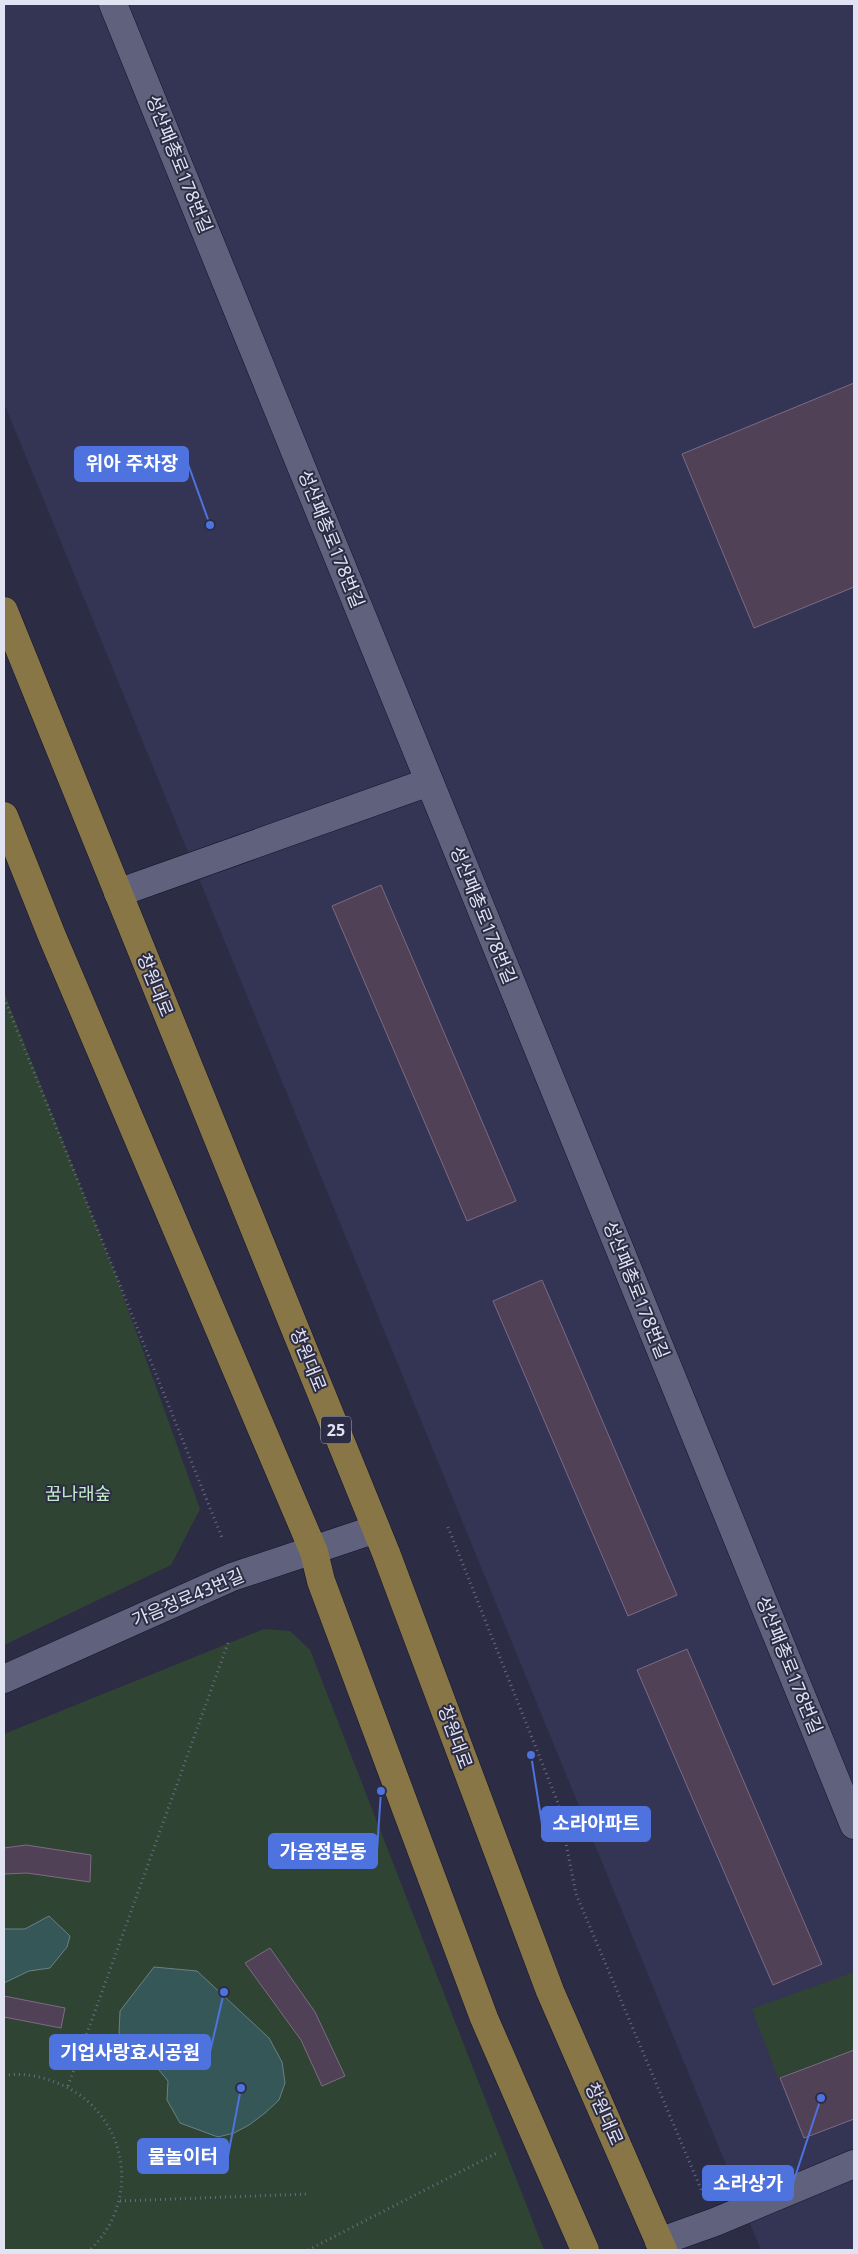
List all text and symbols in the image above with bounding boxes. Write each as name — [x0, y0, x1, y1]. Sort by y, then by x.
street label: 성산패총로178번길 — [141, 91, 219, 236]
callout: 위아 주차장 — [75, 447, 188, 481]
text: 위아 주차장 — [86, 450, 178, 476]
street label: 성산패총로178번길 — [293, 466, 371, 611]
street label: 성산패총로178번길 — [445, 842, 523, 987]
street label: 창원대로 — [132, 949, 179, 1020]
street label: 성산패총로178번길 — [598, 1217, 676, 1362]
street label: 창원대로 — [285, 1324, 332, 1395]
road number: 25 — [321, 1416, 351, 1444]
park label: 꿈나래숲 — [45, 1481, 111, 1505]
street label: 가음정로43번길 — [128, 1563, 248, 1632]
street label: 성산패총로178번길 — [751, 1592, 829, 1737]
street label: 창원대로 — [433, 1701, 479, 1772]
callout: 소라아파트 — [542, 1807, 650, 1841]
text: 소라아파트 — [552, 1810, 640, 1836]
callout: 가음정본동 — [269, 1834, 377, 1868]
text: 가음정본동 — [279, 1838, 367, 1864]
callout: 기업사랑효시공원 — [50, 2035, 210, 2069]
text: 기업사랑효시공원 — [60, 2039, 200, 2065]
street label: 창원대로 — [580, 2078, 629, 2149]
callout: 물놀이터 — [138, 2139, 228, 2173]
text: 물놀이터 — [148, 2143, 218, 2169]
callout: 소라상가 — [703, 2166, 793, 2200]
text: 소라상가 — [713, 2170, 783, 2196]

